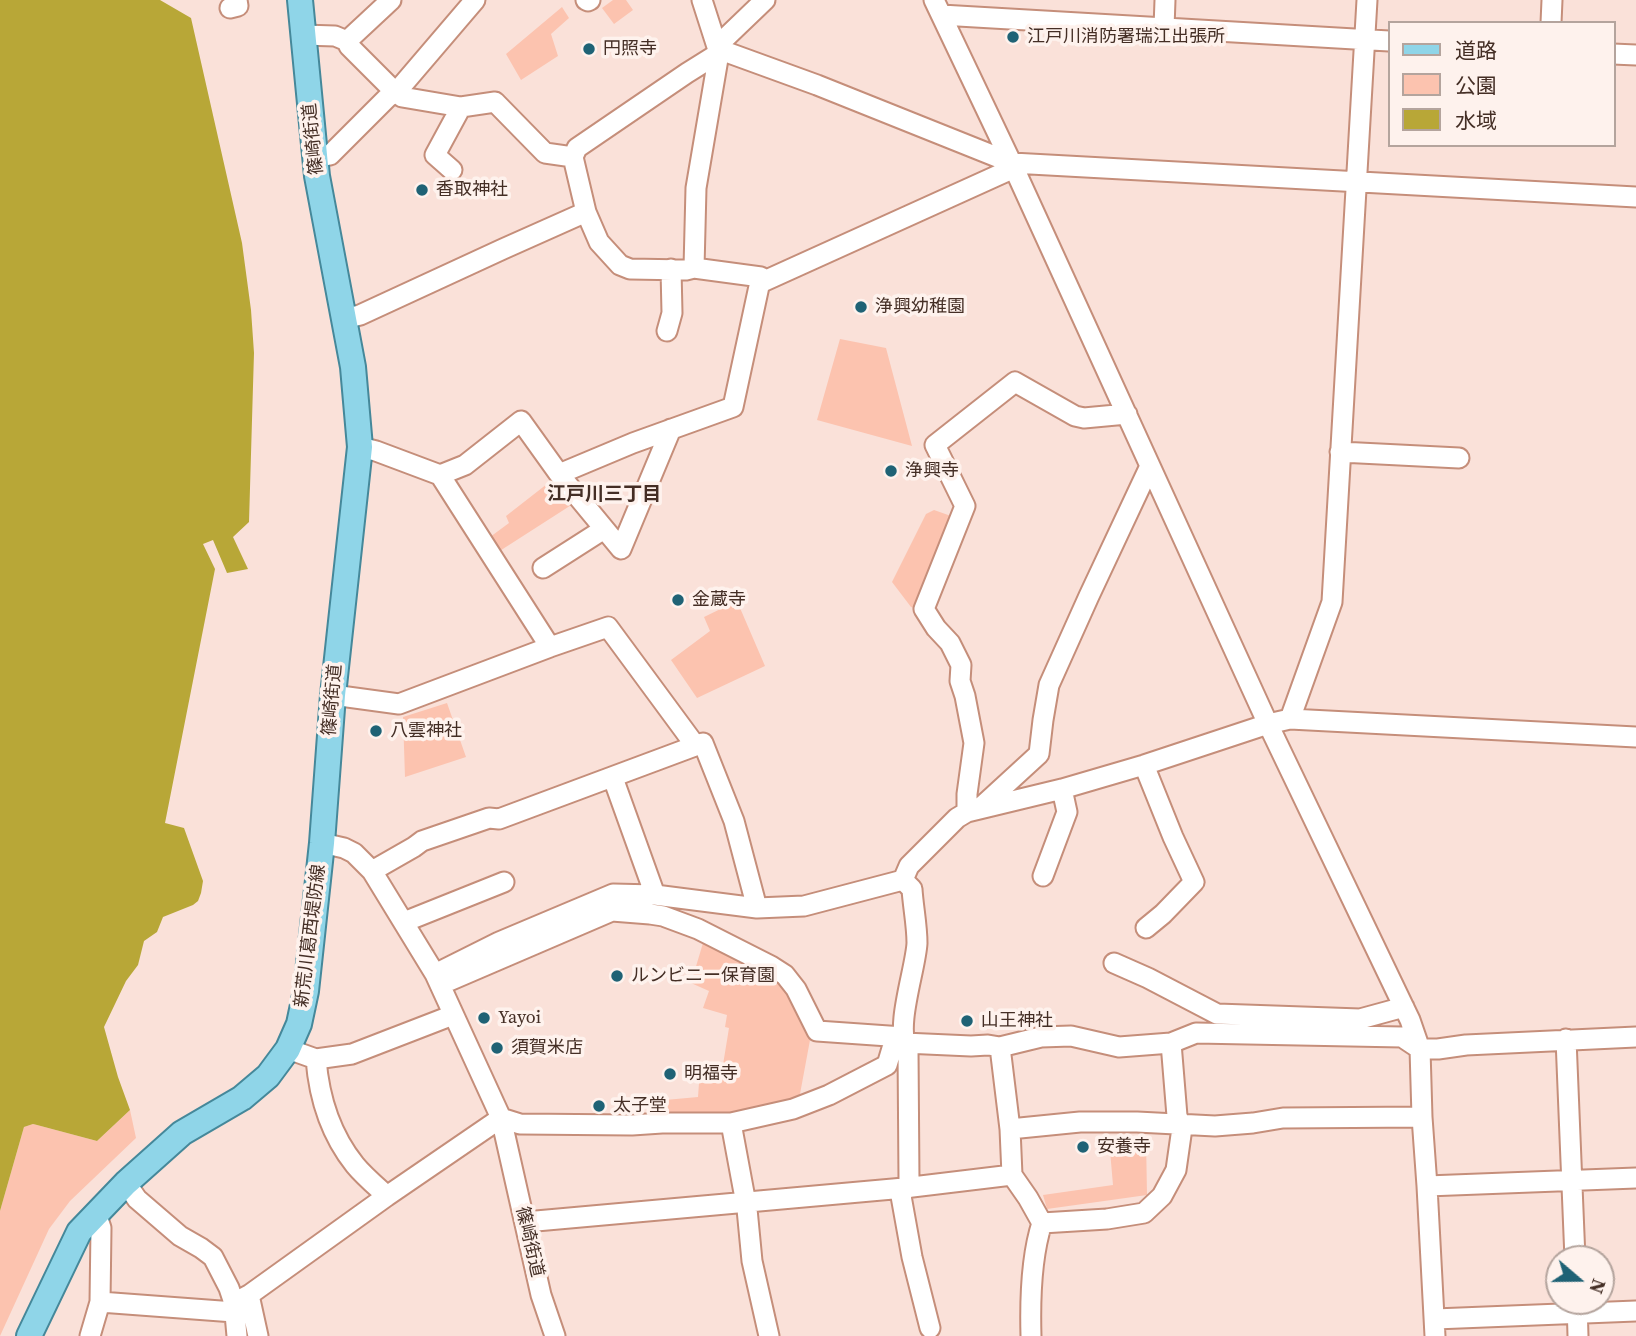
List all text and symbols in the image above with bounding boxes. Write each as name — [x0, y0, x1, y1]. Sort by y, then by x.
legend — [1388, 21, 1615, 147]
place label: 江戸川消防署瑞江出張所 — [1027, 26, 1225, 48]
marker: 江戸川消防署瑞江出張所 — [1005, 29, 1021, 45]
text: 道路 — [1455, 36, 1497, 65]
place label: 円照寺 — [603, 38, 657, 60]
marker: 円照寺 — [581, 41, 597, 57]
text: 公園 — [1455, 71, 1497, 100]
street label: 篠崎街道 — [299, 102, 329, 176]
text: 水域 — [1455, 106, 1497, 135]
place label: 香取神社 — [436, 179, 508, 201]
marker: 香取神社 — [414, 182, 430, 198]
place label: 浄興幼稚園 — [875, 296, 965, 318]
marker: 浄興幼稚園 — [853, 299, 869, 315]
place label: 浄興寺 — [905, 460, 959, 482]
marker: 浄興寺 — [883, 463, 899, 479]
district label: 江戸川三丁目 — [547, 484, 661, 506]
place label: 金蔵寺 — [692, 589, 746, 611]
marker: 金蔵寺 — [670, 592, 686, 608]
street label: 篠崎街道 — [319, 663, 347, 737]
place label: 八雲神社 — [390, 720, 462, 742]
marker: 八雲神社 — [368, 723, 384, 739]
street label: 新荒川葛西堤防線 — [292, 863, 330, 1009]
place label: ルンビニー保育園 — [631, 965, 775, 987]
marker: ルンビニー保育園 — [609, 968, 625, 984]
place label: Yayoi — [498, 1007, 541, 1029]
marker: Yayoi — [476, 1010, 492, 1026]
place label: 山王神社 — [981, 1010, 1053, 1032]
marker: 山王神社 — [959, 1013, 975, 1029]
place label: 須賀米店 — [511, 1037, 583, 1059]
marker: 須賀米店 — [489, 1040, 505, 1056]
place label: 明福寺 — [684, 1063, 738, 1085]
marker: 明福寺 — [662, 1066, 678, 1082]
place label: 太子堂 — [613, 1095, 667, 1117]
marker: 太子堂 — [591, 1098, 607, 1114]
place label: 安養寺 — [1097, 1136, 1151, 1158]
marker: 安養寺 — [1075, 1139, 1091, 1155]
street label: 篠崎街道 — [510, 1204, 548, 1280]
north arrow — [1545, 1245, 1615, 1315]
text: N — [1583, 1276, 1612, 1297]

